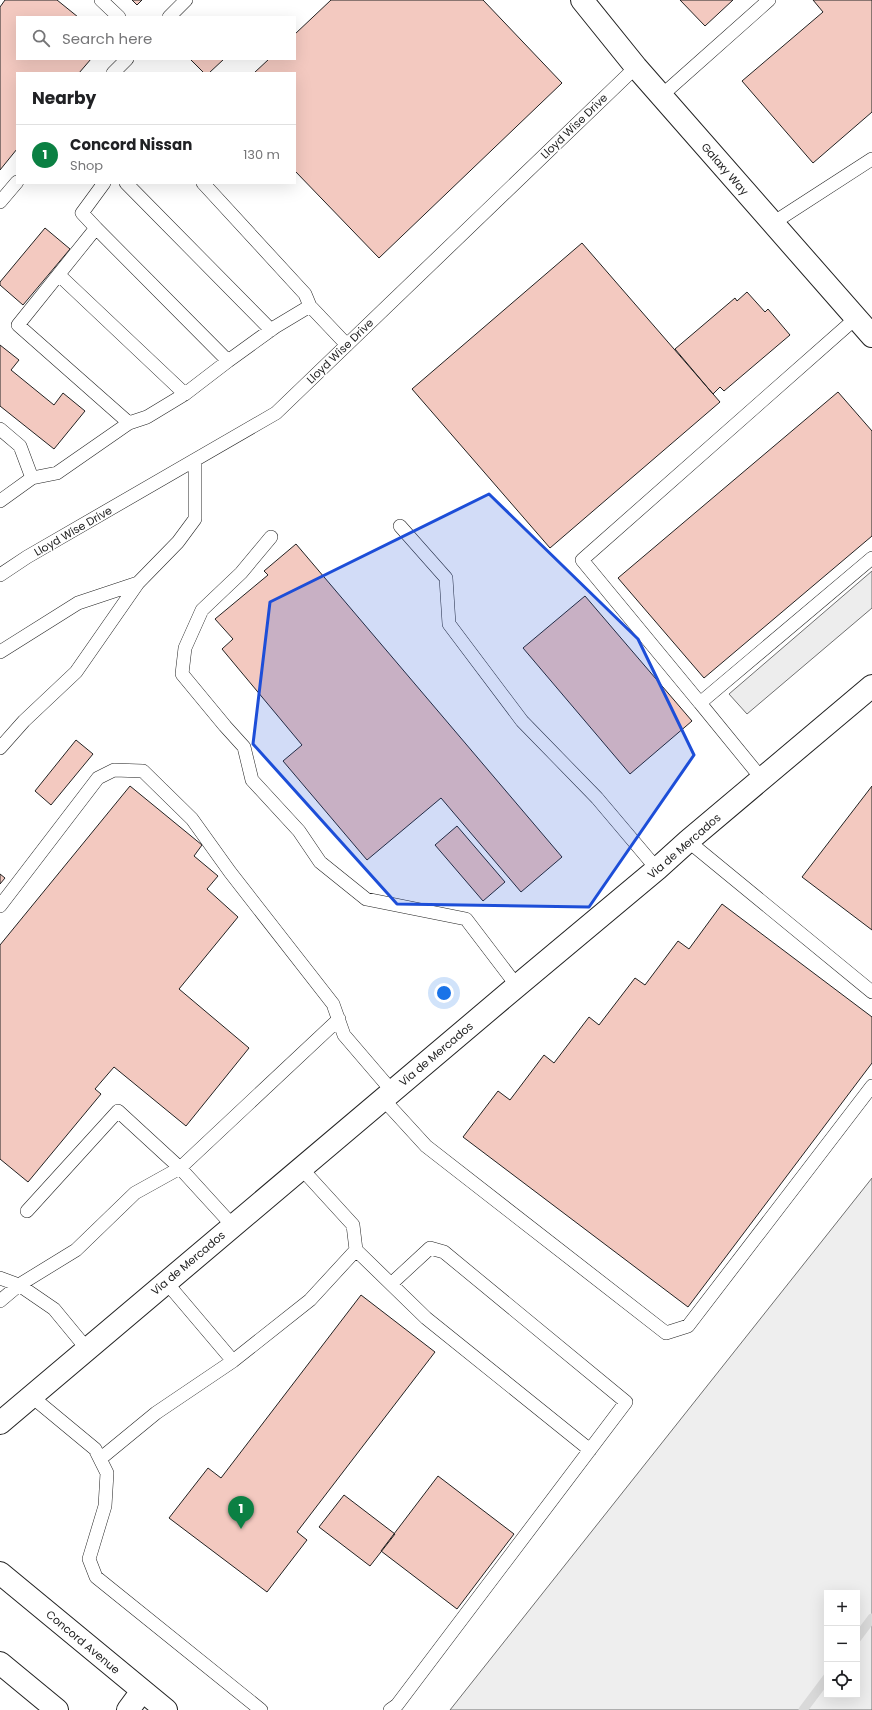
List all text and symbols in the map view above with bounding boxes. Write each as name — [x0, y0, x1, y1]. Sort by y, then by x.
search box — [16, 16, 296, 60]
icon: search — [30, 27, 52, 49]
text: Search here — [62, 28, 152, 49]
text: Nearby — [32, 86, 96, 110]
street label: Lloyd Wise Drive — [537, 90, 611, 162]
text: Concord Nissan — [70, 134, 192, 155]
street label: Galaxy Way — [698, 139, 753, 199]
text: 1 — [43, 145, 47, 164]
text: 130 m — [243, 145, 280, 164]
text: Shop — [70, 156, 103, 175]
street label: Lloyd Wise Drive — [303, 315, 377, 387]
street label: Lloyd Wise Drive — [31, 502, 115, 560]
street label: Via de Mercados — [644, 809, 724, 882]
your location — [434, 983, 454, 1003]
street label: Via de Mercados — [395, 1018, 477, 1090]
street label: Via de Mercados — [147, 1227, 229, 1299]
pin: 1 — [228, 1496, 254, 1529]
map controls — [824, 1590, 860, 1698]
button: + — [824, 1590, 860, 1626]
street label: Concord Avenue — [43, 1606, 124, 1678]
button: − — [824, 1626, 860, 1662]
button: locate — [824, 1662, 860, 1698]

